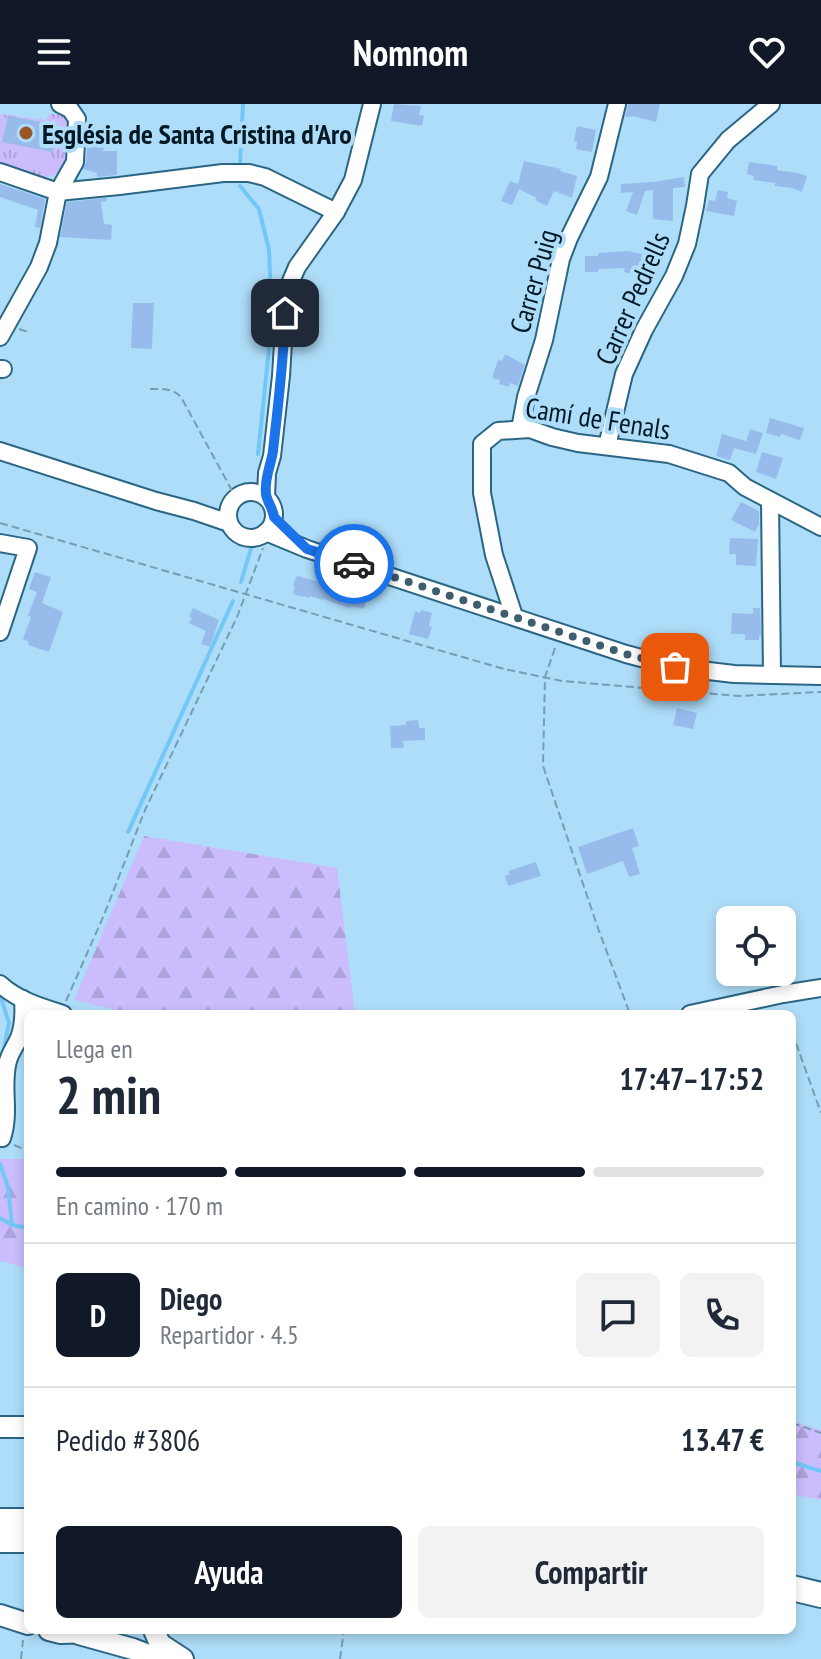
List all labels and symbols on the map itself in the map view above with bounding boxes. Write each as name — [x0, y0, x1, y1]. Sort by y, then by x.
place label: Església de Santa Cristina d'Aro — [42, 115, 352, 152]
marker: Església de Santa Cristina d'Aro — [17, 124, 35, 142]
street label: Carrer Puig — [501, 225, 565, 337]
street label: Carrer Pedrells — [586, 226, 678, 370]
pin — [251, 279, 319, 347]
street label: Camí de Fenals — [523, 388, 673, 448]
courier — [314, 524, 394, 604]
pin — [641, 633, 709, 701]

